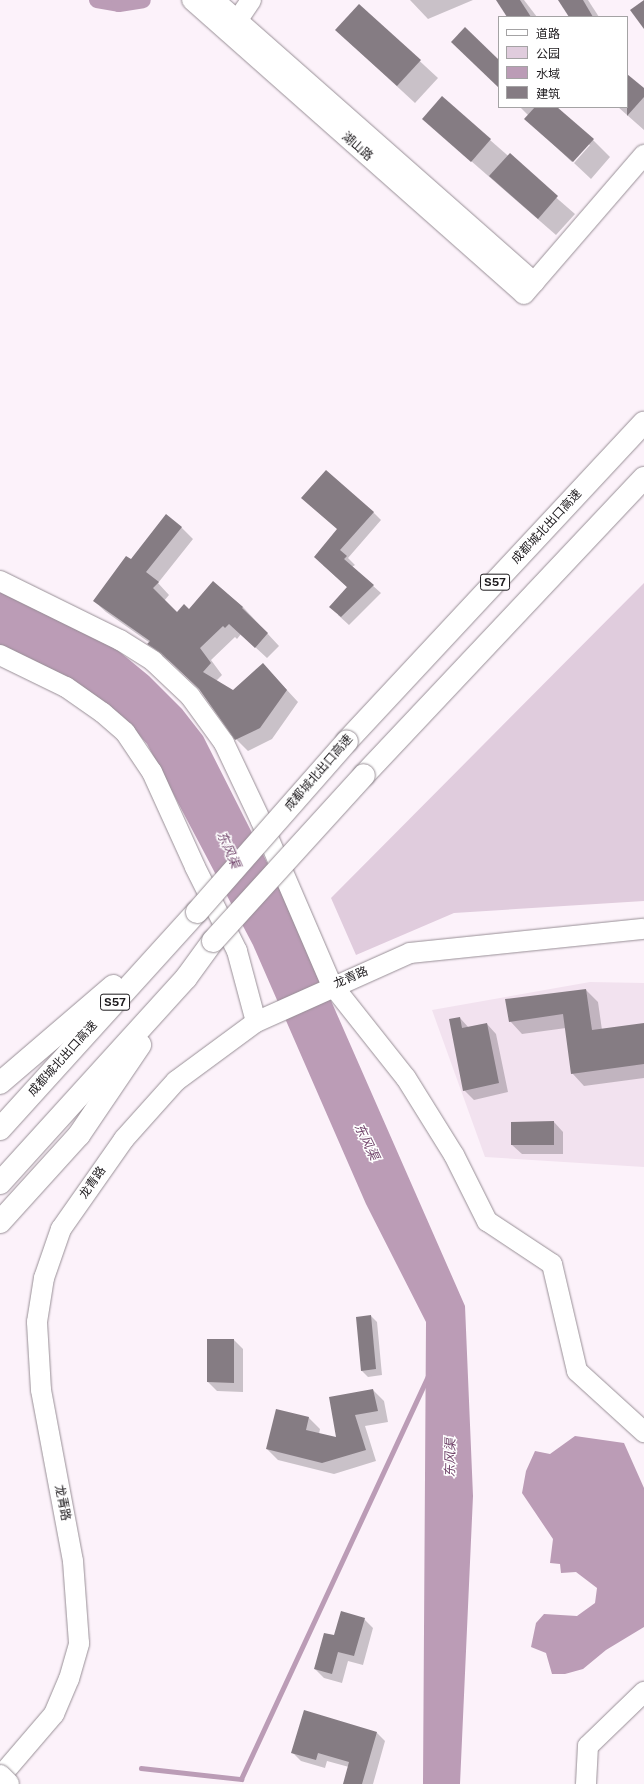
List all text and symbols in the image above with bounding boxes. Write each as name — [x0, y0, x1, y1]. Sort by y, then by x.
legend — [498, 16, 628, 108]
text: 道路 — [536, 27, 560, 41]
text: 公园 — [536, 47, 560, 61]
text: 水域 — [536, 67, 560, 81]
text: 建筑 — [536, 87, 560, 101]
street label: 湖山路 — [339, 130, 375, 164]
street label: 成都城北出口高速 — [509, 487, 585, 567]
road number: S57 — [480, 573, 510, 591]
street label: 成都城北出口高速 — [282, 732, 356, 814]
water label: 东风渠 — [213, 829, 243, 871]
street label: 龙青路 — [332, 964, 370, 992]
road number: S57 — [100, 993, 130, 1011]
street label: 成都城北出口高速 — [26, 1019, 100, 1099]
water label: 东风渠 — [350, 1121, 382, 1163]
street label: 龙青路 — [77, 1164, 109, 1202]
water label: 东风渠 — [443, 1438, 459, 1478]
street label: 龙青路 — [51, 1484, 73, 1522]

